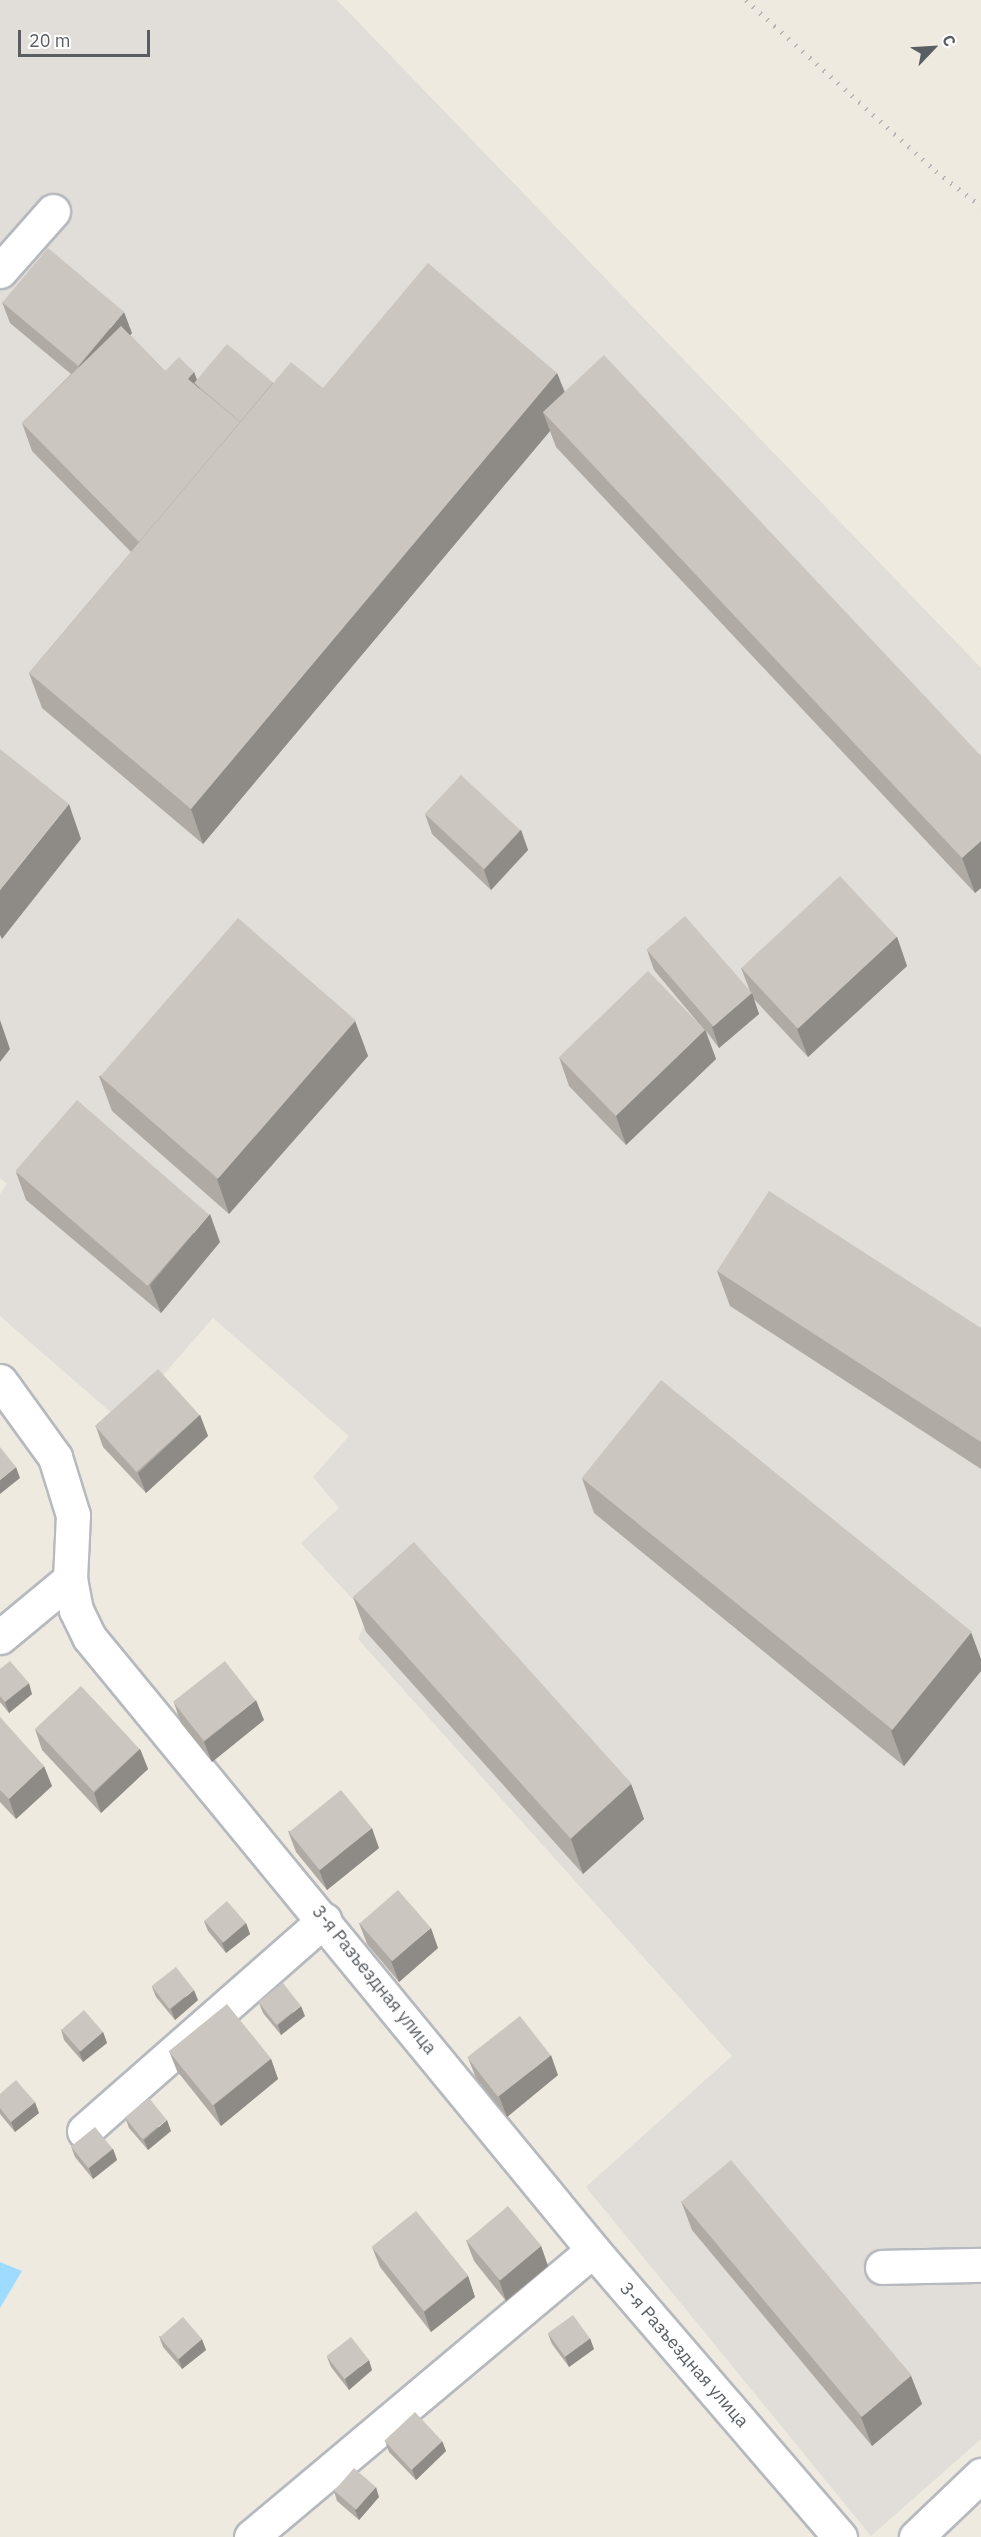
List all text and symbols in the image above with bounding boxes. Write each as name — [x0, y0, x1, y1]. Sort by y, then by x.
scale bar — [21, 18, 153, 56]
north arrow — [903, 18, 963, 78]
text: 20 m — [29, 29, 71, 52]
text: С — [938, 31, 961, 49]
street label: 3-я Разъездная улица — [307, 1901, 441, 2059]
street label: 3-я Разъездная улица — [615, 2278, 753, 2432]

